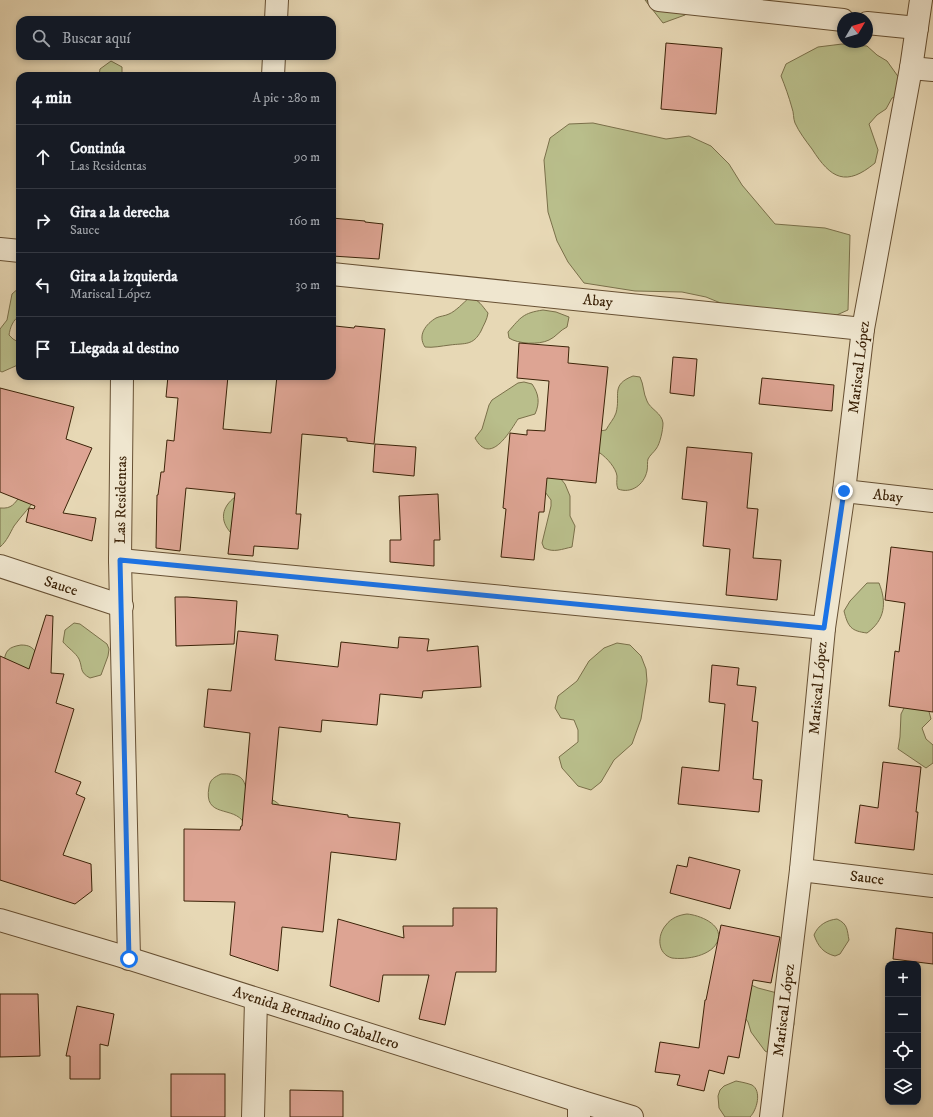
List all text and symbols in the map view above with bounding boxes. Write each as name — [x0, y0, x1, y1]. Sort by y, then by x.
north arrow — [837, 12, 873, 48]
search box — [16, 16, 336, 60]
icon: search — [30, 27, 52, 49]
text: Buscar aquí — [62, 29, 130, 48]
text: 4 min — [32, 87, 71, 109]
text: A pie · 280 m — [253, 90, 320, 106]
text: Continúa — [70, 139, 125, 158]
icon: ahead — [32, 146, 54, 168]
text: 90 m — [294, 149, 320, 165]
text: Las Residentas — [70, 158, 146, 174]
text: Gira a la derecha — [70, 203, 169, 222]
icon: right — [32, 210, 54, 232]
text: 160 m — [289, 213, 320, 229]
text: Sauce — [70, 222, 100, 238]
text: Gira a la izquierda — [70, 267, 178, 286]
icon: left — [32, 274, 54, 296]
text: 30 m — [296, 277, 320, 293]
text: Mariscal López — [70, 286, 151, 302]
street label: Abay — [582, 290, 615, 312]
street label: Mariscal López — [844, 319, 874, 415]
icon: arrive — [32, 338, 54, 360]
text: Llegada al destino — [70, 339, 179, 358]
street label: Las Residentas — [111, 456, 131, 544]
route end — [835, 482, 853, 500]
street label: Abay — [872, 485, 905, 507]
street label: Sauce — [42, 572, 80, 600]
street label: Mariscal López — [804, 640, 832, 735]
street label: Sauce — [849, 866, 885, 890]
route start — [120, 950, 138, 968]
map controls — [885, 961, 921, 1105]
button: + — [885, 961, 921, 997]
street label: Mariscal López — [769, 962, 799, 1058]
street label: Avenida Bernadino Caballero — [230, 982, 402, 1054]
button: − — [885, 997, 921, 1033]
button: locate — [885, 1033, 921, 1069]
button: layers — [885, 1069, 921, 1105]

